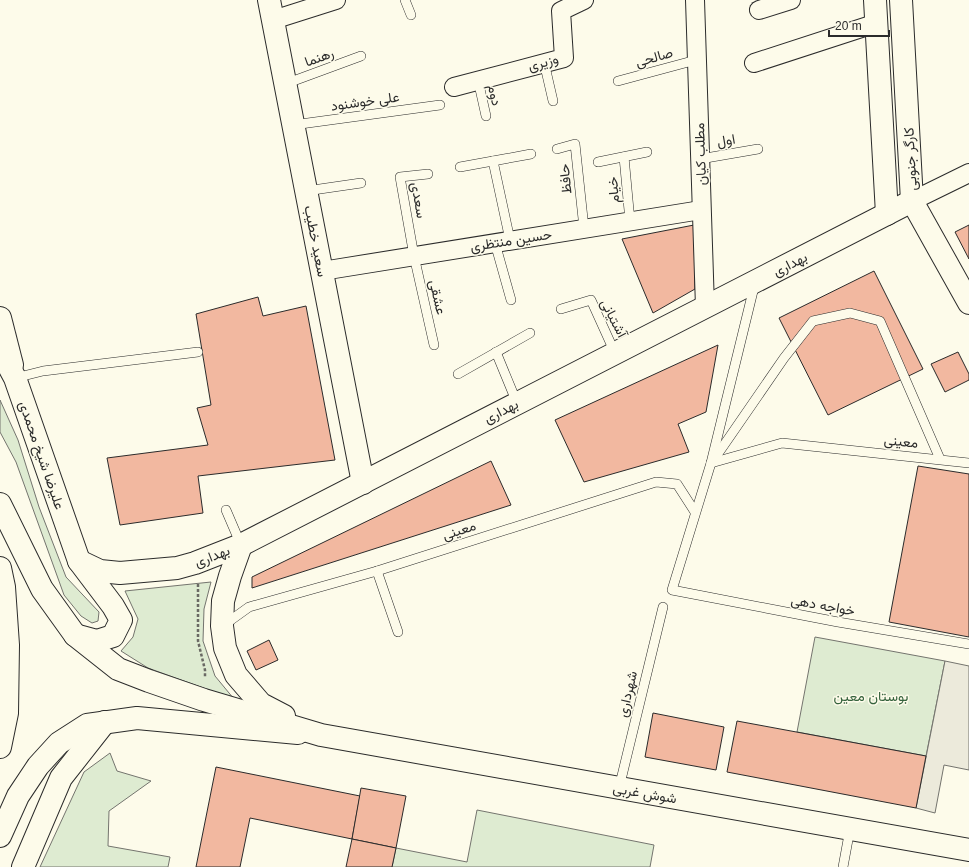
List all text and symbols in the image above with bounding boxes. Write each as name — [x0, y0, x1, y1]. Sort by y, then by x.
scale bar — [829, 12, 889, 38]
text: 20 m — [835, 19, 862, 33]
street label: رهنما — [302, 44, 336, 71]
street label: صالحی — [634, 44, 675, 71]
street label: وزیری — [526, 50, 560, 75]
street label: دوم — [484, 83, 505, 108]
street label: علی خوشنود — [330, 88, 400, 115]
street label: مطلب کیان — [691, 122, 710, 186]
street label: کارگر جنوبی — [900, 127, 921, 191]
street label: اول — [716, 131, 737, 151]
street label: حافظ — [555, 163, 575, 195]
street label: خیام — [604, 176, 623, 204]
street label: سعدی — [407, 181, 430, 219]
street label: سعید خطیب — [300, 204, 331, 278]
street label: حسین منتظری — [469, 226, 553, 255]
street label: بهداری — [770, 249, 810, 280]
street label: عشقی — [425, 278, 450, 316]
street label: آشتیانی — [597, 296, 631, 342]
street label: بهداری — [481, 396, 521, 427]
street label: علیرضا شیخ محمدی — [13, 399, 68, 512]
street label: معینی — [883, 431, 919, 452]
street label: معینی — [440, 517, 478, 544]
street label: بهداری — [192, 542, 232, 571]
street label: خواجه دهی — [789, 591, 856, 619]
street label: شهرداری — [614, 669, 641, 719]
park label: بوستان معین — [834, 688, 908, 705]
street label: شوش غربی — [612, 780, 678, 807]

